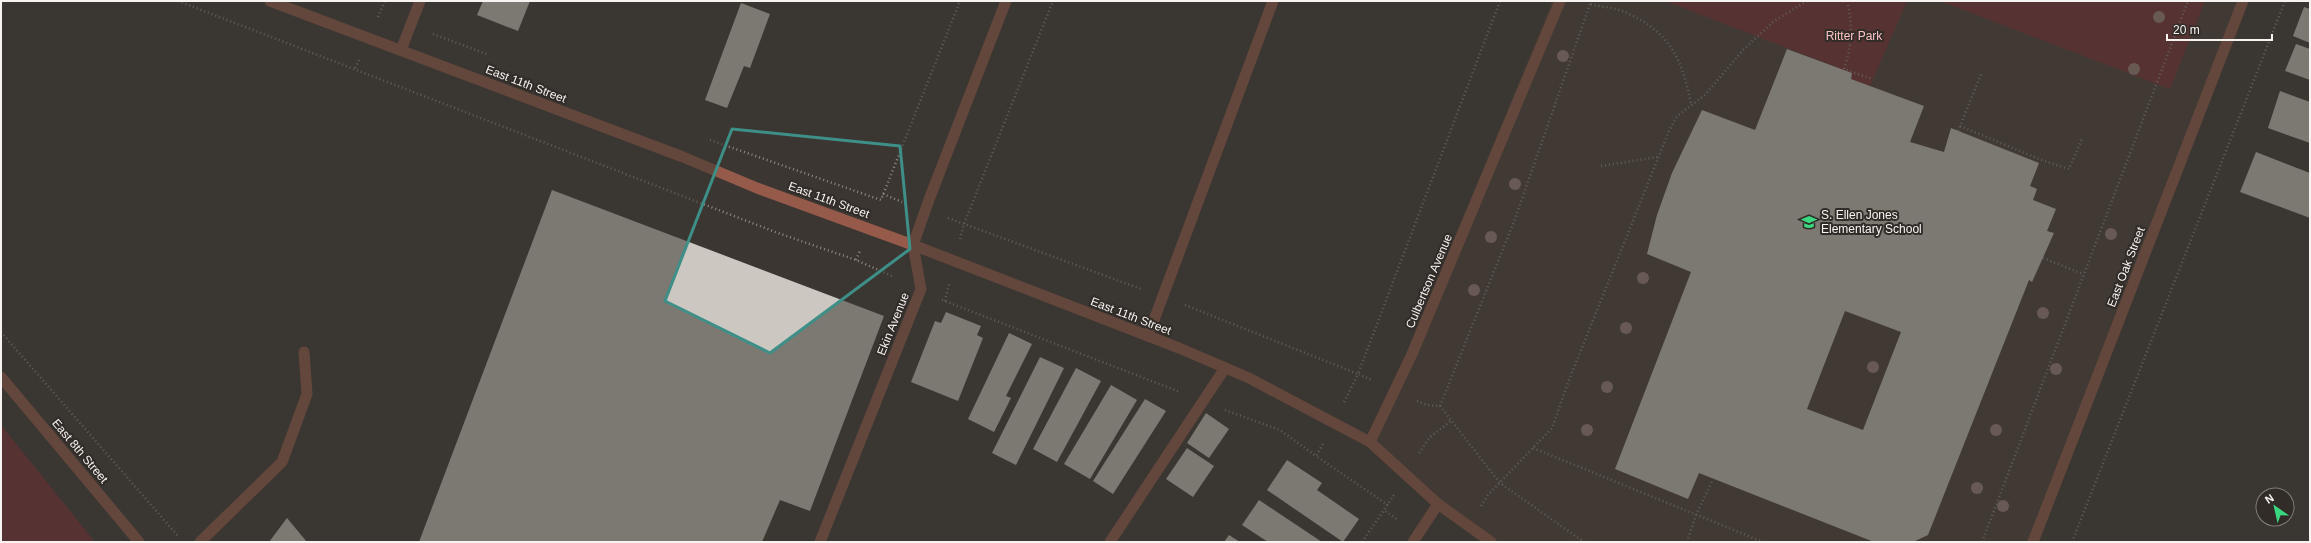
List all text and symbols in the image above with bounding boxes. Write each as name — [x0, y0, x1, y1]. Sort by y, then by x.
scale bar — [2167, 16, 2272, 42]
text: 20 m — [2173, 23, 2200, 37]
park label: Ritter Park — [1826, 29, 1883, 43]
street label: East 11th Street — [484, 62, 569, 106]
street label: East 11th Street — [787, 179, 872, 221]
place label: S. Ellen Jones Elementary School — [1821, 208, 1922, 236]
school or university icon: S. Ellen Jones Elementary School — [1800, 213, 1818, 231]
street label: East Oak Street — [2104, 224, 2148, 309]
street label: Culbertson Avenue — [1403, 231, 1455, 330]
street label: Ekin Avenue — [874, 290, 912, 357]
street label: East 11th Street — [1089, 294, 1174, 338]
street label: East 8th Street — [49, 416, 111, 486]
north arrow — [2255, 487, 2295, 527]
text: N — [2263, 491, 2276, 506]

